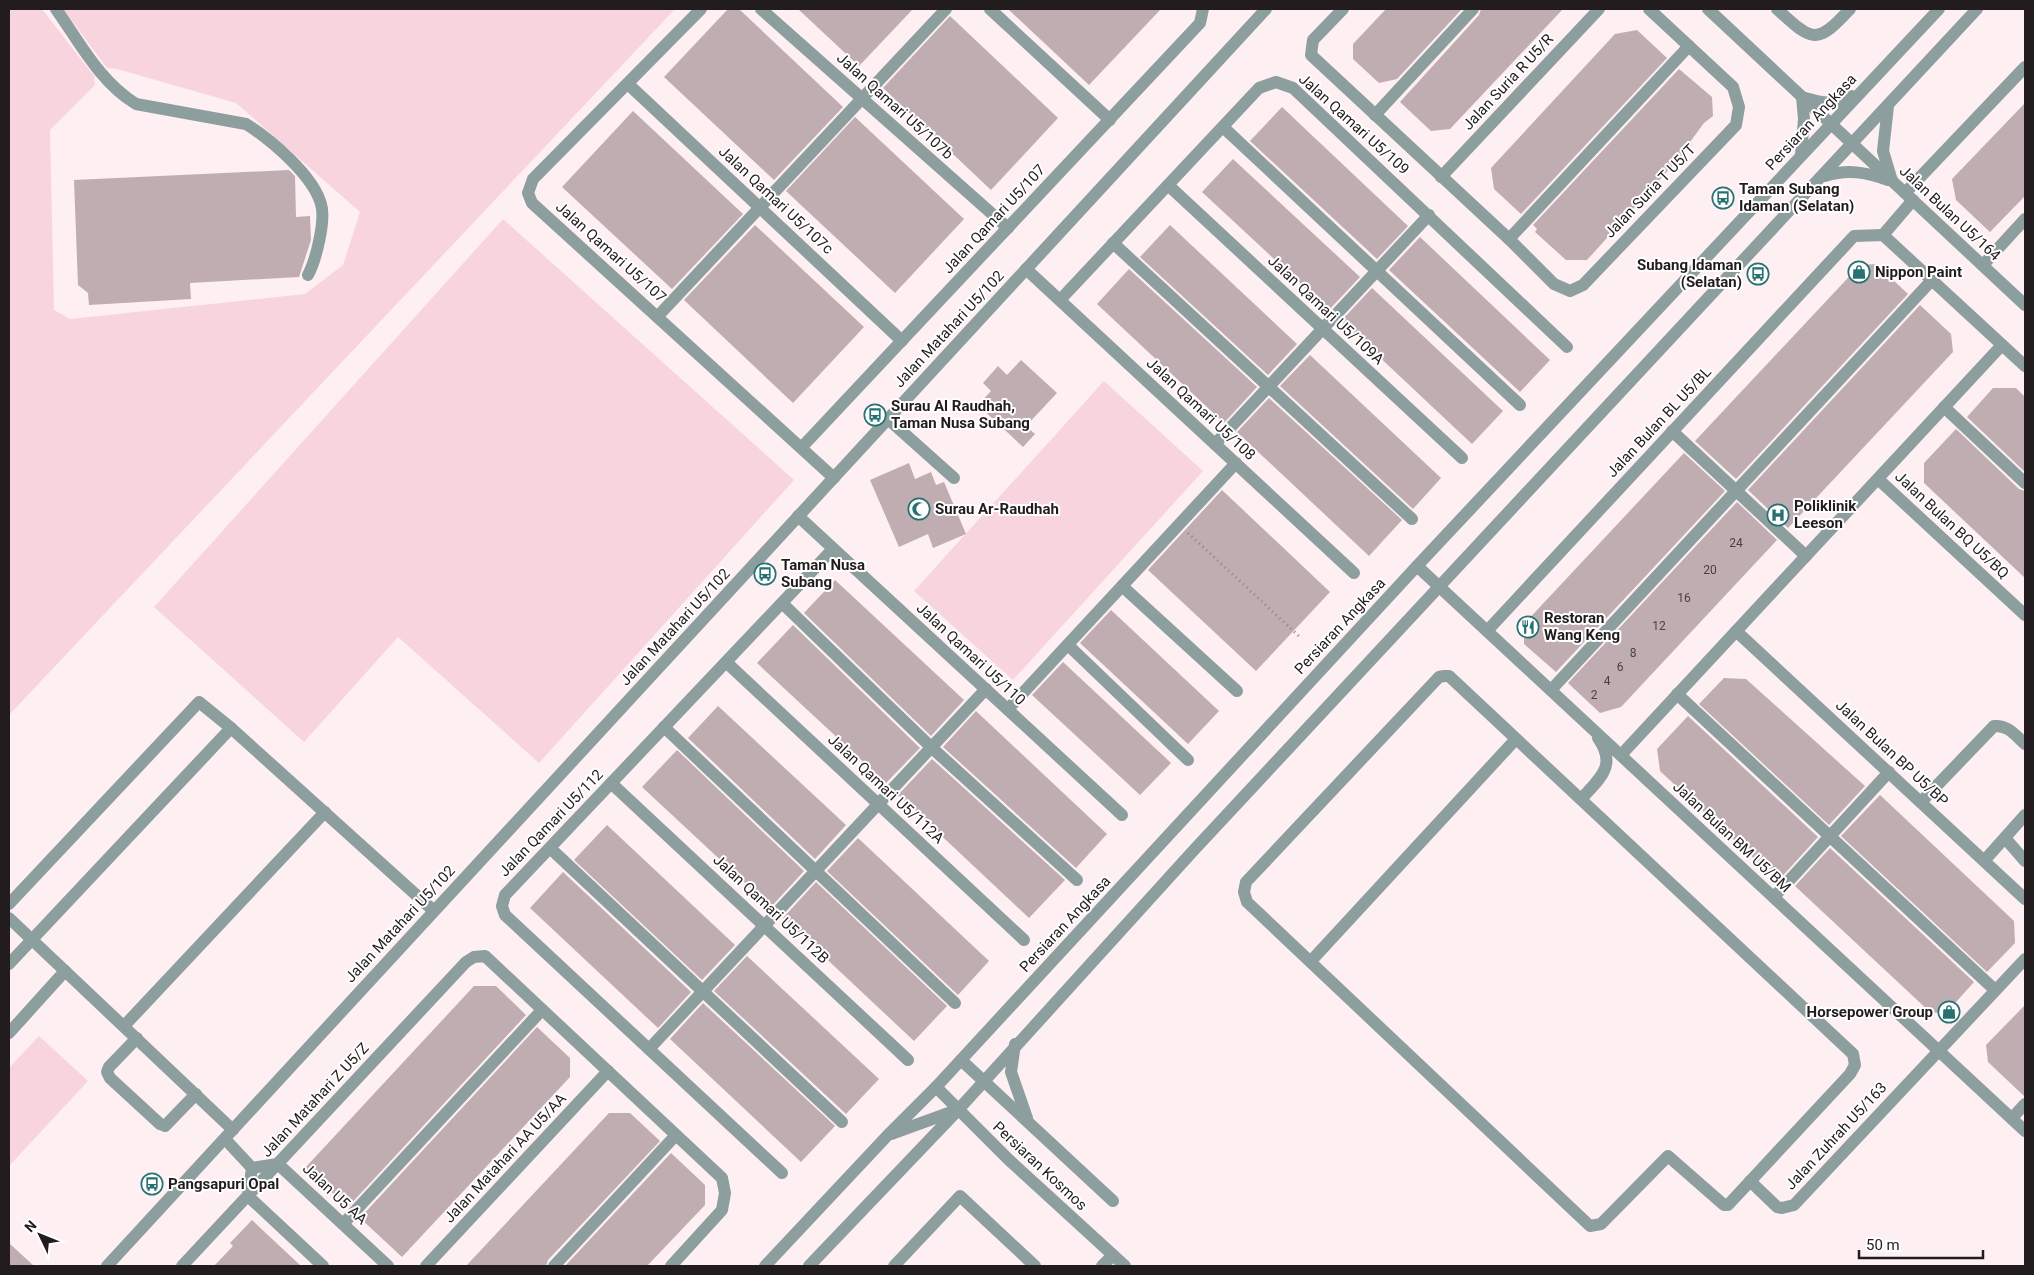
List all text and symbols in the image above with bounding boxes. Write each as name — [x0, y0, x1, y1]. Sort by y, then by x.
street label: Jalan Suria R U5/R — [1459, 30, 1557, 134]
street label: Jalan Qamari U5/107b — [833, 49, 957, 163]
street label: Jalan Qamari U5/109 — [1295, 70, 1413, 178]
street label: Persiaran Angkasa — [1762, 70, 1860, 174]
street label: Jalan Suria T U5/T — [1601, 140, 1699, 242]
street label: Jalan Qamari U5/107c — [715, 142, 837, 258]
street label: Jalan Qamari U5/107 — [939, 161, 1049, 277]
street label: Jalan Bulan U5/164 — [1896, 162, 2005, 265]
place label: Taman Subang Idaman (Selatan) — [1739, 180, 1854, 215]
bus stop icon: Taman Subang Idaman (Selatan) — [1711, 186, 1735, 210]
street label: Jalan Qamari U5/107 — [552, 198, 670, 306]
street label: Jalan Qamari U5/109A — [1264, 252, 1388, 369]
place label: Subang Idaman (Selatan) — [1637, 256, 1742, 291]
shop icon: Nippon Paint — [1847, 260, 1871, 284]
bus stop icon: Subang Idaman (Selatan) — [1746, 262, 1770, 286]
place label: Nippon Paint — [1875, 263, 1962, 281]
street label: Jalan Matahari U5/102 — [890, 267, 1008, 391]
street label: Jalan Qamari U5/108 — [1143, 354, 1259, 464]
street label: Jalan Bulan BL U5/BL — [1603, 363, 1715, 481]
place label: Surau Al Raudhah, Taman Nusa Subang — [891, 397, 1030, 432]
bus stop icon: Surau Al Raudhah, Taman Nusa Subang — [863, 403, 887, 427]
street label: Jalan Bulan BQ U5/BQ — [1891, 468, 2013, 582]
mosque icon: Surau Ar-Raudhah — [907, 497, 931, 521]
place label: Poliklinik Leeson — [1794, 497, 1857, 532]
place label: Surau Ar-Raudhah — [935, 500, 1059, 518]
hospital icon: Poliklinik Leeson — [1766, 503, 1790, 527]
house number: 24 — [1729, 536, 1743, 550]
place label: Taman Nusa Subang — [781, 556, 865, 591]
bus stop icon: Taman Nusa Subang — [753, 562, 777, 586]
house number: 20 — [1703, 563, 1717, 577]
street label: Jalan Matahari U5/102 — [616, 565, 734, 689]
street label: Persiaran Angkasa — [1291, 574, 1389, 678]
house number: 16 — [1677, 591, 1691, 605]
street label: Jalan Qamari U5/110 — [913, 599, 1029, 709]
place label: Restoran Wang Keng — [1544, 609, 1620, 644]
restaurant icon: Restoran Wang Keng — [1516, 615, 1540, 639]
house number: 12 — [1652, 619, 1666, 633]
house number: 8 — [1630, 646, 1637, 660]
house number: 6 — [1617, 660, 1624, 674]
house number: 4 — [1604, 674, 1611, 688]
house number: 2 — [1591, 688, 1598, 702]
street label: Jalan Bulan BP U5/BP — [1832, 696, 1952, 810]
street label: Jalan Qamari U5/112A — [824, 731, 948, 848]
street label: Jalan Qamari U5/112 — [495, 766, 607, 880]
street label: Jalan Bulan BM U5/BM — [1669, 778, 1795, 896]
street label: Jalan Qamari U5/112B — [709, 851, 833, 967]
street label: Jalan Matahari U5/102 — [341, 862, 459, 986]
street label: Persiaran Angkasa — [1016, 872, 1114, 976]
shop icon: Horsepower Group — [1937, 1000, 1961, 1024]
place label: Horsepower Group — [1807, 1003, 1933, 1021]
street label: Jalan Matahari Z U5/Z — [257, 1039, 373, 1161]
street label: Jalan Zuhrah U5/163 — [1782, 1079, 1890, 1193]
street label: Jalan Matahari AA U5/AA — [440, 1089, 570, 1227]
street label: Persiaran Kosmos — [989, 1118, 1091, 1214]
street label: Jalan U5 AA — [299, 1160, 371, 1229]
bus stop icon: Pangsapuri Opal — [140, 1172, 164, 1196]
place label: Pangsapuri Opal — [168, 1175, 279, 1193]
north arrow — [15, 1210, 65, 1260]
text: N — [21, 1217, 40, 1235]
scale bar — [1859, 1228, 1983, 1260]
text: 50 m — [1866, 1236, 1900, 1254]

